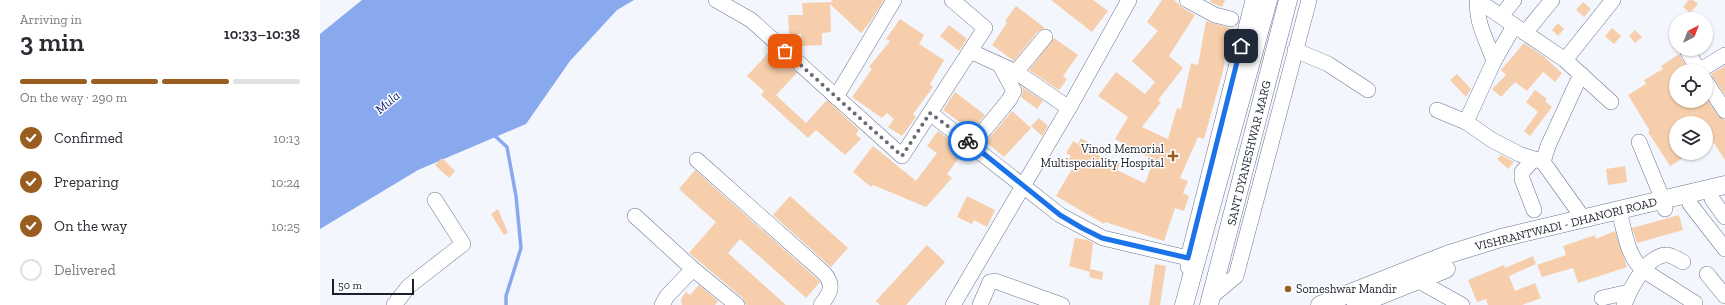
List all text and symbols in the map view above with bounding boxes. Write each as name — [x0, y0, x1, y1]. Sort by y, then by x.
text: Arriving in — [20, 12, 82, 27]
north arrow — [1669, 12, 1713, 56]
map controls — [1669, 12, 1713, 160]
text: 10:33–10:38 — [224, 25, 300, 43]
text: 3 min — [20, 26, 84, 58]
pin — [1224, 29, 1258, 63]
pin — [768, 34, 802, 68]
icon: home — [1230, 35, 1252, 57]
icon: bag — [774, 40, 796, 62]
button: locate — [1669, 64, 1713, 108]
street label: SANT DYANESHWAR MARG — [1224, 79, 1274, 227]
water label: Mula — [372, 88, 403, 117]
text: On the way · 290 m — [20, 90, 127, 105]
button: layers — [1669, 116, 1713, 160]
courier — [948, 121, 988, 161]
icon: check — [20, 127, 42, 149]
text: Confirmed — [54, 129, 123, 147]
icon: bike — [957, 130, 979, 152]
text: 10:13 — [273, 131, 300, 146]
place label: Vinod Memorial Multispeciality Hospital — [1041, 142, 1164, 170]
marker: Vinod Memorial Multispeciality Hospital — [1167, 150, 1179, 162]
icon: check — [20, 171, 42, 193]
text: Preparing — [54, 173, 119, 191]
text: 10:24 — [271, 175, 300, 190]
street label: VISHRANTWADI - DHANORI ROAD — [1473, 195, 1658, 254]
icon: check — [20, 215, 42, 237]
text: On the way — [54, 217, 127, 235]
text: 10:25 — [271, 219, 300, 234]
text: Delivered — [54, 261, 116, 279]
scale bar — [332, 277, 414, 296]
text: 50 m — [338, 279, 362, 292]
place label: Someshwar Mandir — [1296, 282, 1397, 296]
marker: Someshwar Mandir — [1283, 284, 1293, 294]

